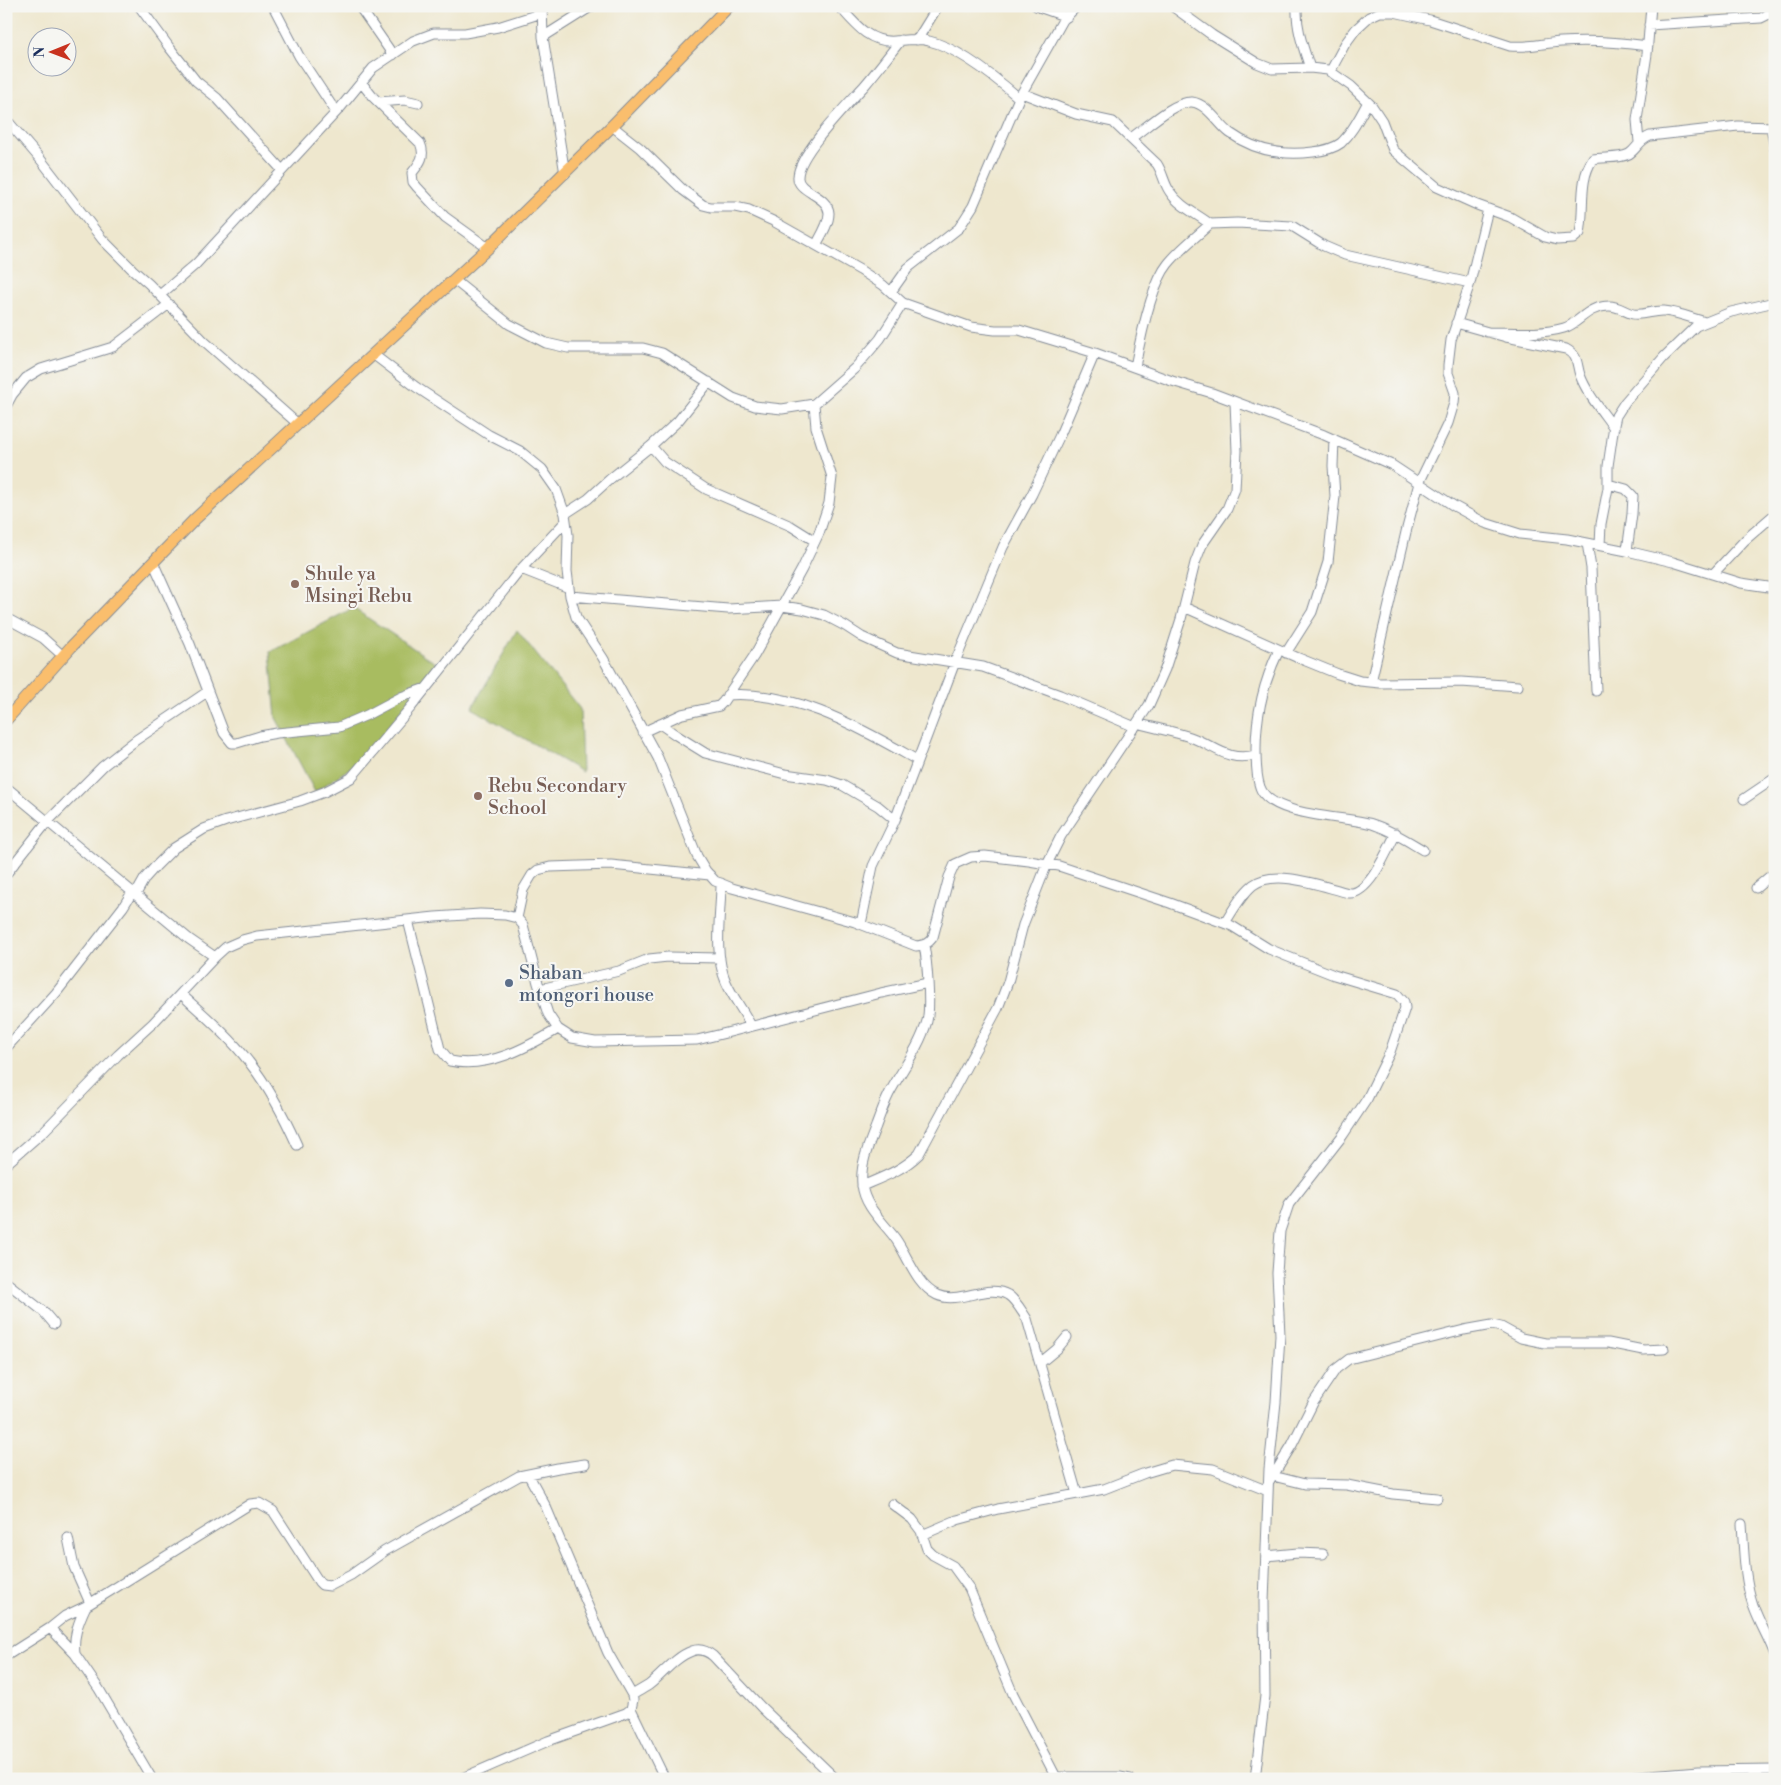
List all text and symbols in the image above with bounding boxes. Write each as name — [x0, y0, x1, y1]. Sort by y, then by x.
north arrow — [28, 28, 78, 78]
text: N — [31, 47, 49, 58]
place label: Shule ya Msingi Rebu — [305, 562, 412, 608]
marker: Shule ya Msingi Rebu — [289, 578, 301, 590]
place label: Rebu Secondary School — [488, 774, 628, 820]
marker: Rebu Secondary School — [472, 790, 484, 802]
place label: Shaban mtongori house — [519, 961, 654, 1007]
marker: Shaban mtongori house — [503, 977, 515, 989]

